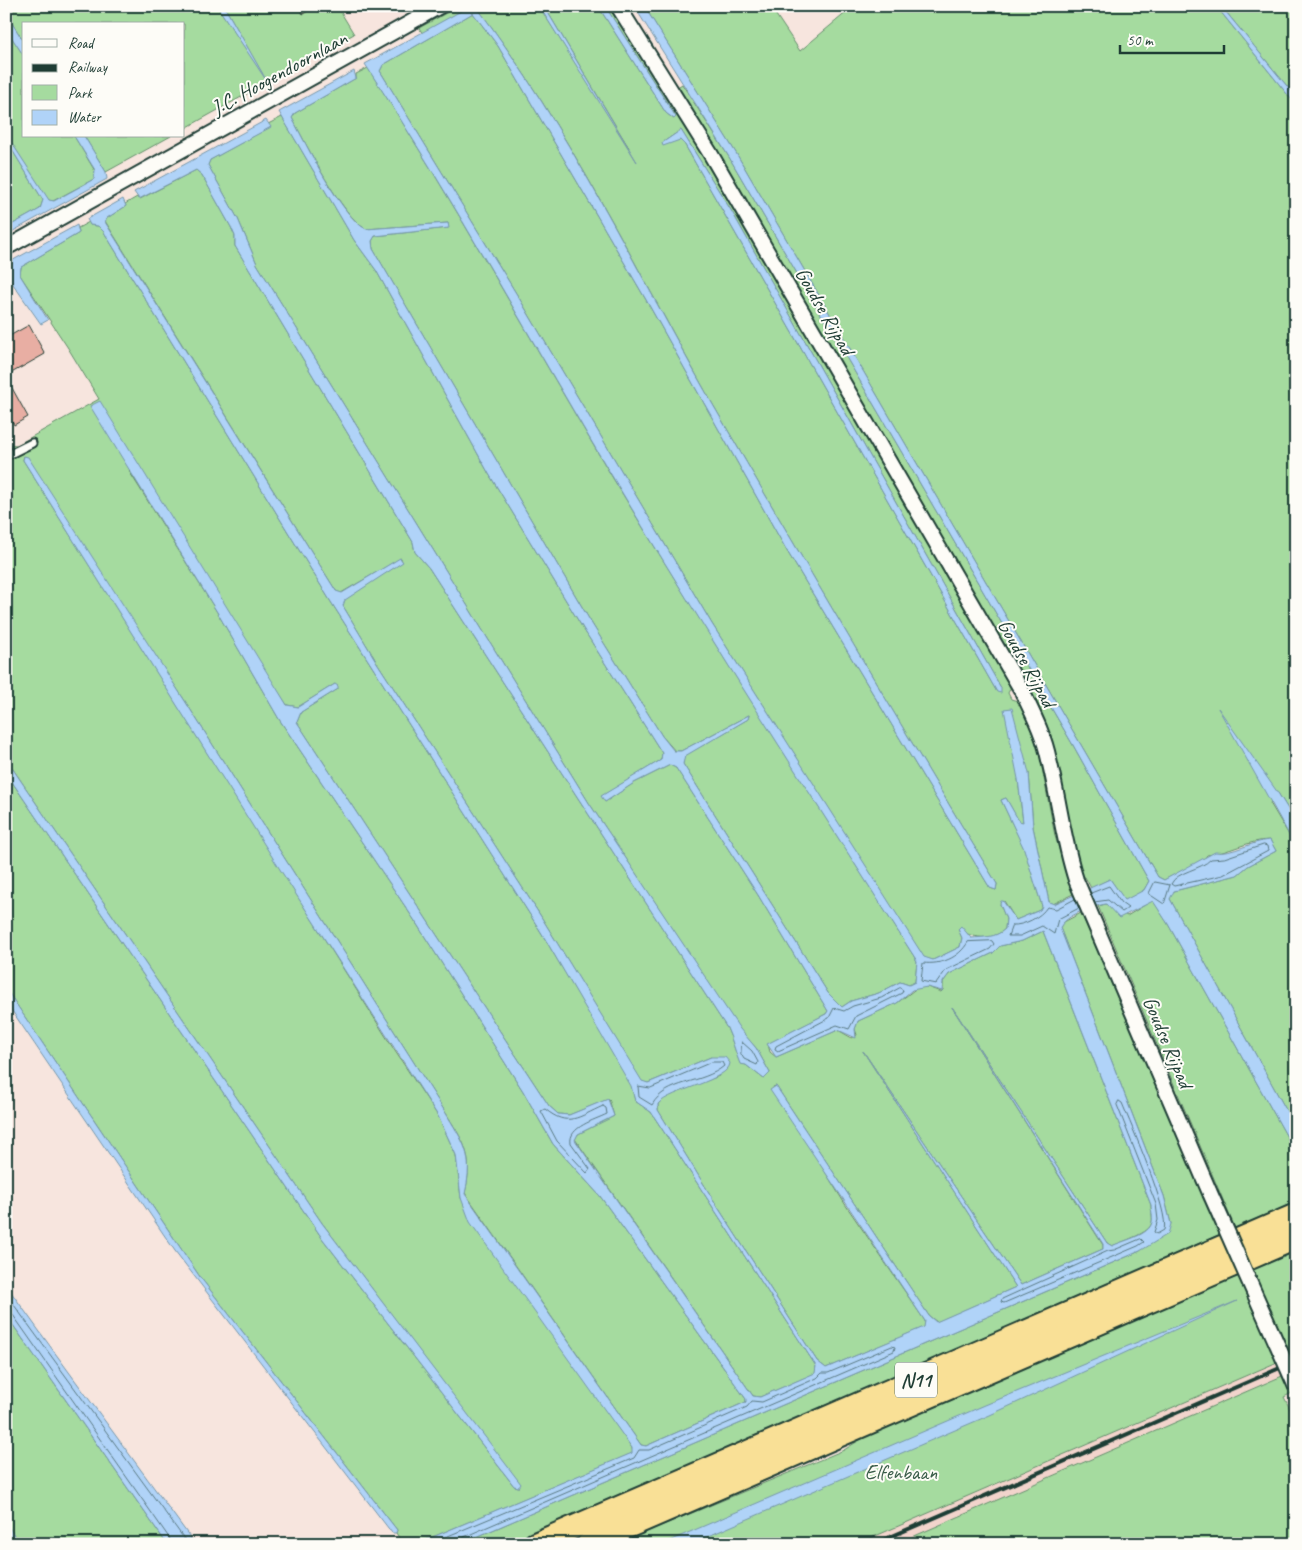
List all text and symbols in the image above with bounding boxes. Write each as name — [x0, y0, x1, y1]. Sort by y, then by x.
legend — [22, 22, 185, 138]
scale bar — [1120, 22, 1223, 54]
street label: J.C. Hoogendoornlaan — [206, 25, 352, 121]
text: 50 m — [1127, 31, 1154, 50]
text: Road — [68, 34, 95, 53]
text: Railway — [68, 58, 109, 77]
text: Park — [68, 84, 93, 103]
text: Water — [68, 108, 102, 127]
street label: Goudse Rijpad — [790, 263, 862, 363]
street label: Goudse Rijpad — [992, 614, 1064, 715]
street label: Goudse Rijpad — [1137, 992, 1200, 1095]
road number: N11 — [895, 1362, 937, 1398]
park label: Elfenbaan — [865, 1459, 938, 1485]

